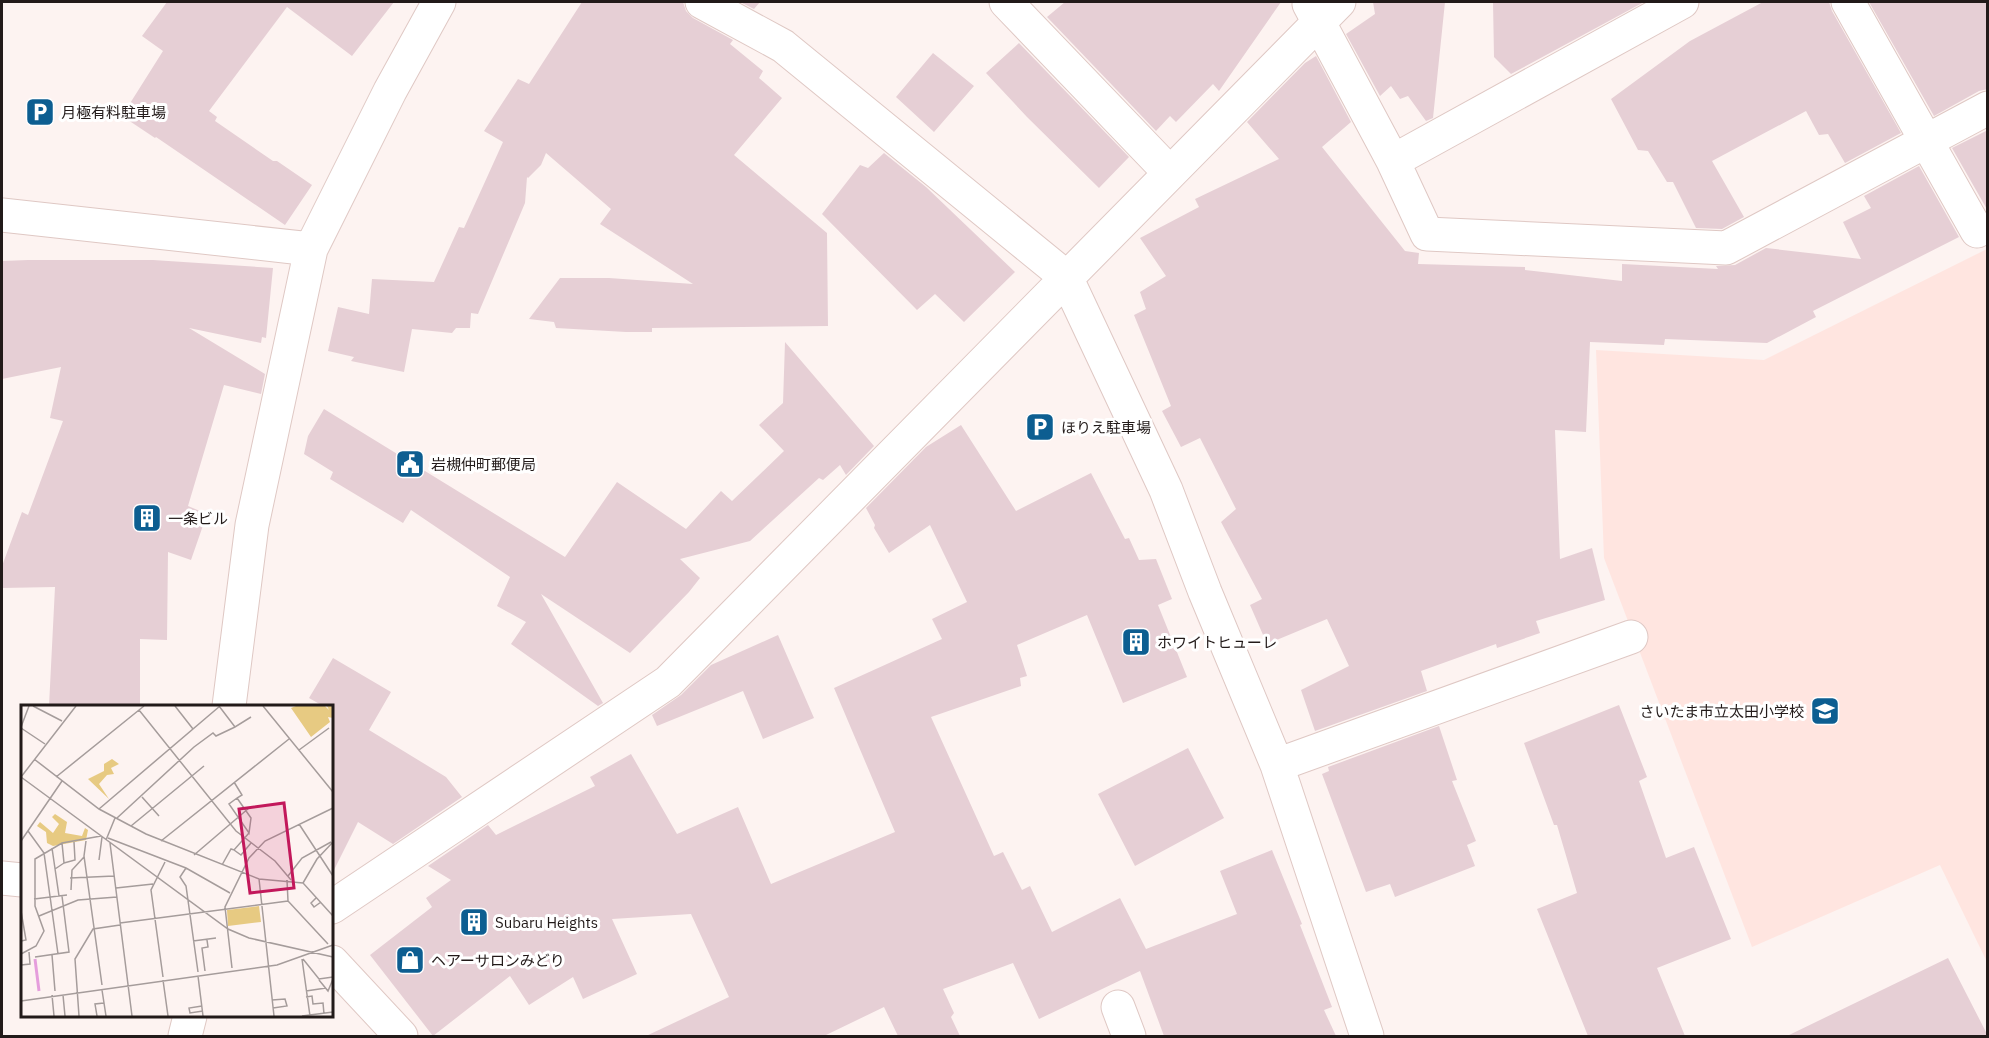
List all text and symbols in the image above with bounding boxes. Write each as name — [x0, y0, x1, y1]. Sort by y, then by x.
parking icon: 月極有料駐車場 — [24, 96, 56, 128]
place label: 月極有料駐車場 — [61, 103, 166, 122]
parking icon: ほりえ駐車場 — [1024, 411, 1056, 443]
place label: ほりえ駐車場 — [1061, 418, 1151, 437]
public building icon: 岩槻仲町郵便局 — [394, 448, 426, 480]
place label: 岩槻仲町郵便局 — [431, 455, 536, 474]
building icon: 一条ビル — [131, 502, 163, 534]
place label: 一条ビル — [168, 509, 228, 528]
building icon: ホワイトヒューレ — [1120, 626, 1152, 658]
place label: ホワイトヒューレ — [1157, 633, 1277, 652]
school or university icon: さいたま市立太田小学校 — [1809, 695, 1841, 727]
place label: さいたま市立太田小学校 — [1639, 702, 1804, 721]
inset map — [21, 705, 333, 1017]
building icon: Subaru Heights — [458, 906, 490, 938]
place label: Subaru Heights — [495, 913, 598, 932]
shop icon: ヘアーサロンみどり — [394, 944, 426, 976]
place label: ヘアーサロンみどり — [431, 951, 565, 970]

